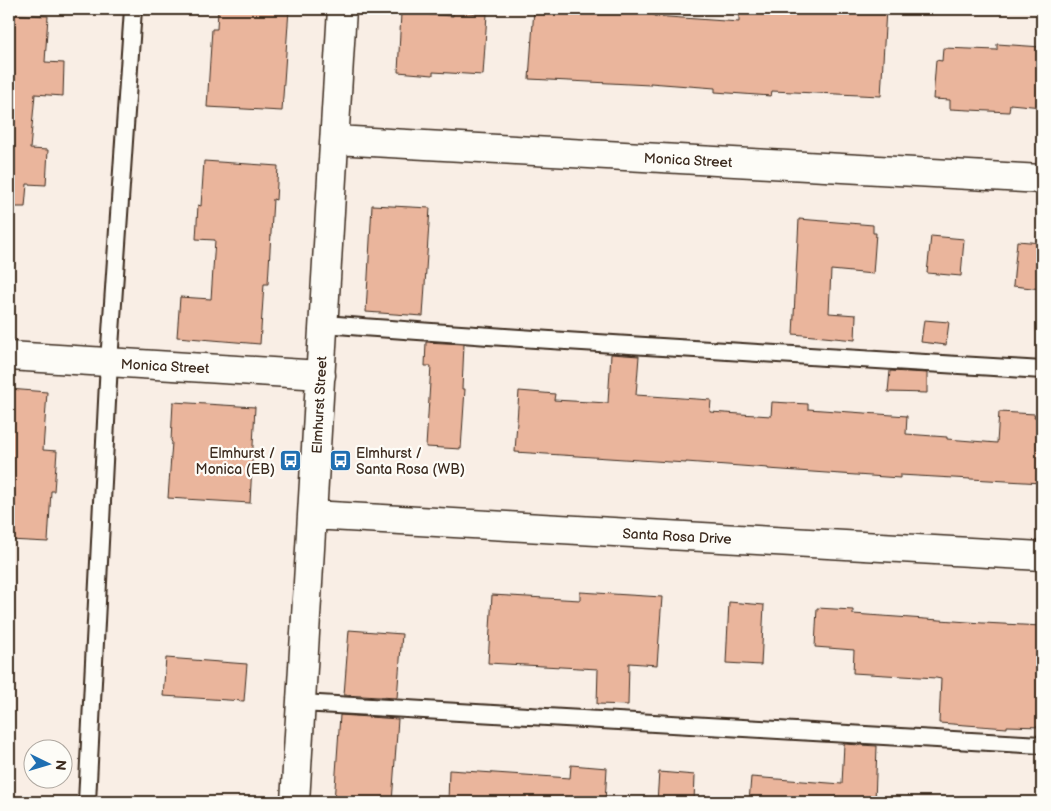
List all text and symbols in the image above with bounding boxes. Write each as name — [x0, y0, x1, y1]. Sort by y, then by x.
street label: Monica Street — [643, 150, 733, 171]
street label: Elmhurst Street — [308, 355, 331, 454]
street label: Monica Street — [120, 356, 210, 377]
place label: Elmhurst / Monica (EB) — [196, 445, 275, 478]
place label: Elmhurst / Santa Rosa (WB) — [356, 445, 465, 478]
bus stop icon: Elmhurst / Monica (EB) — [279, 449, 303, 473]
bus stop icon: Elmhurst / Santa Rosa (WB) — [328, 449, 352, 473]
street label: Santa Rosa Drive — [622, 525, 732, 548]
north arrow — [22, 738, 72, 788]
text: N — [52, 759, 69, 771]

